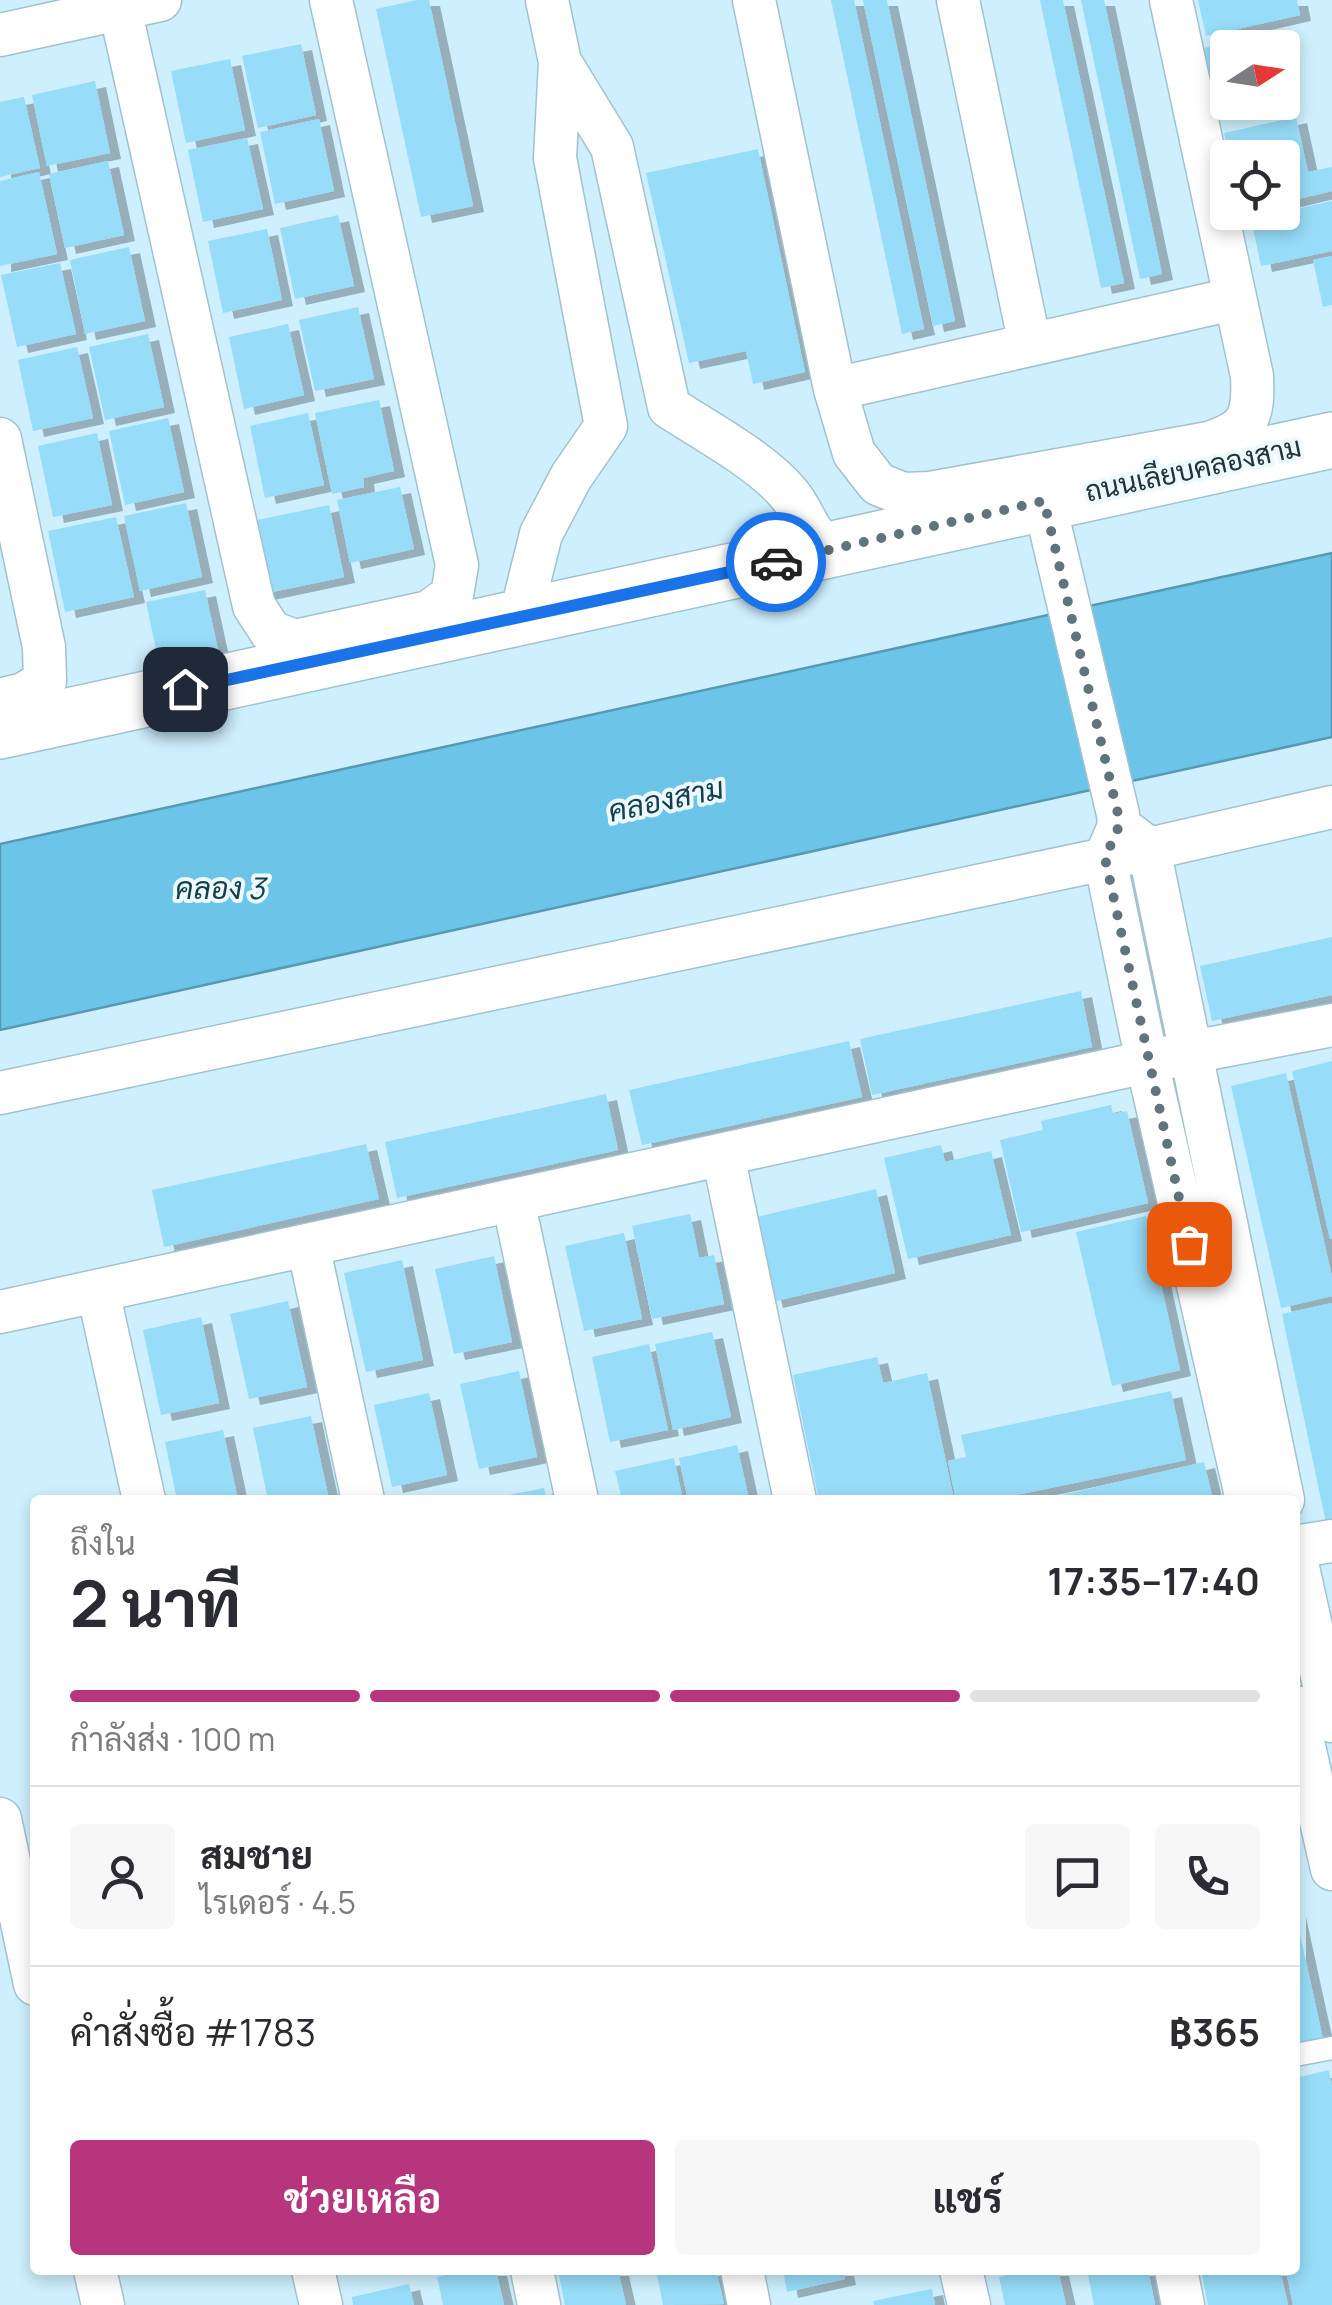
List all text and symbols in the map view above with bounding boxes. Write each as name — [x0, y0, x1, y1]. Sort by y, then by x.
north arrow — [1210, 30, 1300, 120]
map controls — [1210, 30, 1300, 230]
button: locate — [1210, 140, 1300, 230]
street label: ถนนเลียบคลองสาม — [1081, 427, 1304, 510]
courier — [726, 512, 826, 612]
icon: car — [749, 535, 804, 590]
pin — [143, 647, 228, 732]
icon: home — [158, 662, 213, 717]
water label: คลองสาม — [604, 766, 727, 831]
water label: คลอง 3 — [175, 867, 268, 908]
pin — [1147, 1202, 1232, 1287]
icon: bag — [1162, 1217, 1217, 1272]
text: ถึงใน — [70, 1521, 136, 1565]
text: 17:35–17:40 — [1047, 1554, 1260, 1606]
text: 2 นาที — [70, 1558, 241, 1647]
text: กำลังส่ง · 100 m — [70, 1717, 275, 1761]
button: person — [70, 1824, 175, 1929]
button: chat — [1025, 1824, 1130, 1929]
button: phone — [1155, 1824, 1260, 1929]
text: สมชาย — [200, 1828, 313, 1880]
text: ไรเดอร์ · 4.5 — [200, 1880, 356, 1924]
text: คำสั่งซื้อ #1783 — [70, 2005, 316, 2057]
text: ฿365 — [1169, 2005, 1260, 2057]
button: ช่วยเหลือ — [70, 2140, 655, 2255]
button: แชร์ — [675, 2140, 1260, 2255]

